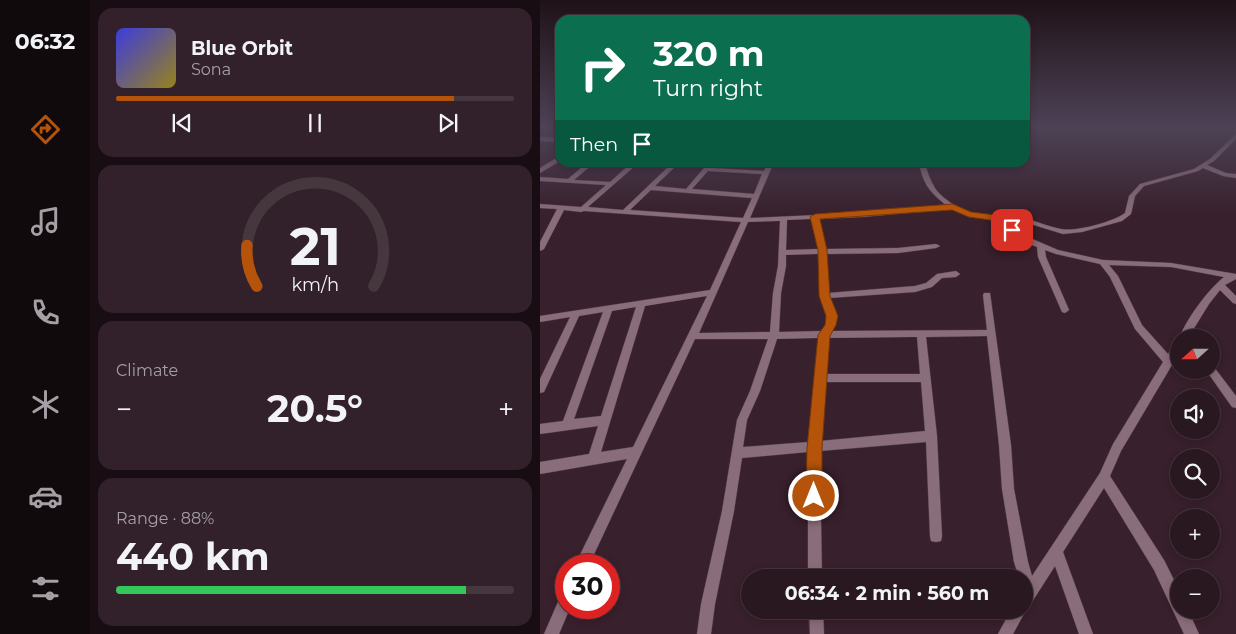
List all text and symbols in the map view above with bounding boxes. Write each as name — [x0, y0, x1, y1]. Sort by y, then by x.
text: 06:32 — [15, 28, 75, 55]
text: 320 m — [653, 32, 765, 75]
icon: right — [570, 35, 635, 100]
text: Blue Orbit — [191, 37, 293, 60]
text: Sona — [191, 60, 231, 79]
text: Turn right — [653, 75, 763, 102]
icon: previous — [168, 109, 196, 137]
icon: pause — [301, 109, 329, 137]
icon: next — [434, 109, 462, 137]
icon: directions — [28, 112, 63, 147]
icon: arrive — [628, 130, 656, 158]
text: Then — [570, 133, 618, 156]
icon: music — [28, 204, 63, 239]
pin — [991, 209, 1033, 251]
text: 21 — [289, 215, 341, 278]
icon: arrive — [998, 216, 1026, 244]
text: km/h — [291, 274, 339, 295]
icon: phone — [28, 295, 63, 330]
north arrow — [1170, 329, 1220, 379]
map controls — [1170, 329, 1220, 619]
text: Climate — [116, 361, 178, 380]
text: 20.5° — [267, 385, 363, 432]
icon: climate — [28, 387, 63, 422]
button: sound — [1170, 389, 1220, 439]
text: − — [116, 392, 132, 426]
text: + — [498, 392, 514, 426]
button: search — [1170, 449, 1220, 499]
position arrow — [787, 469, 839, 521]
icon: car — [28, 479, 63, 514]
text: Range · 88% — [116, 509, 214, 528]
button: + — [1170, 509, 1220, 559]
text: 440 km — [116, 533, 270, 580]
speed limit sign: 30 — [555, 554, 620, 619]
button: − — [1170, 569, 1220, 619]
icon: filters — [28, 571, 63, 606]
text: 06:34 · 2 min · 560 m — [785, 582, 989, 605]

